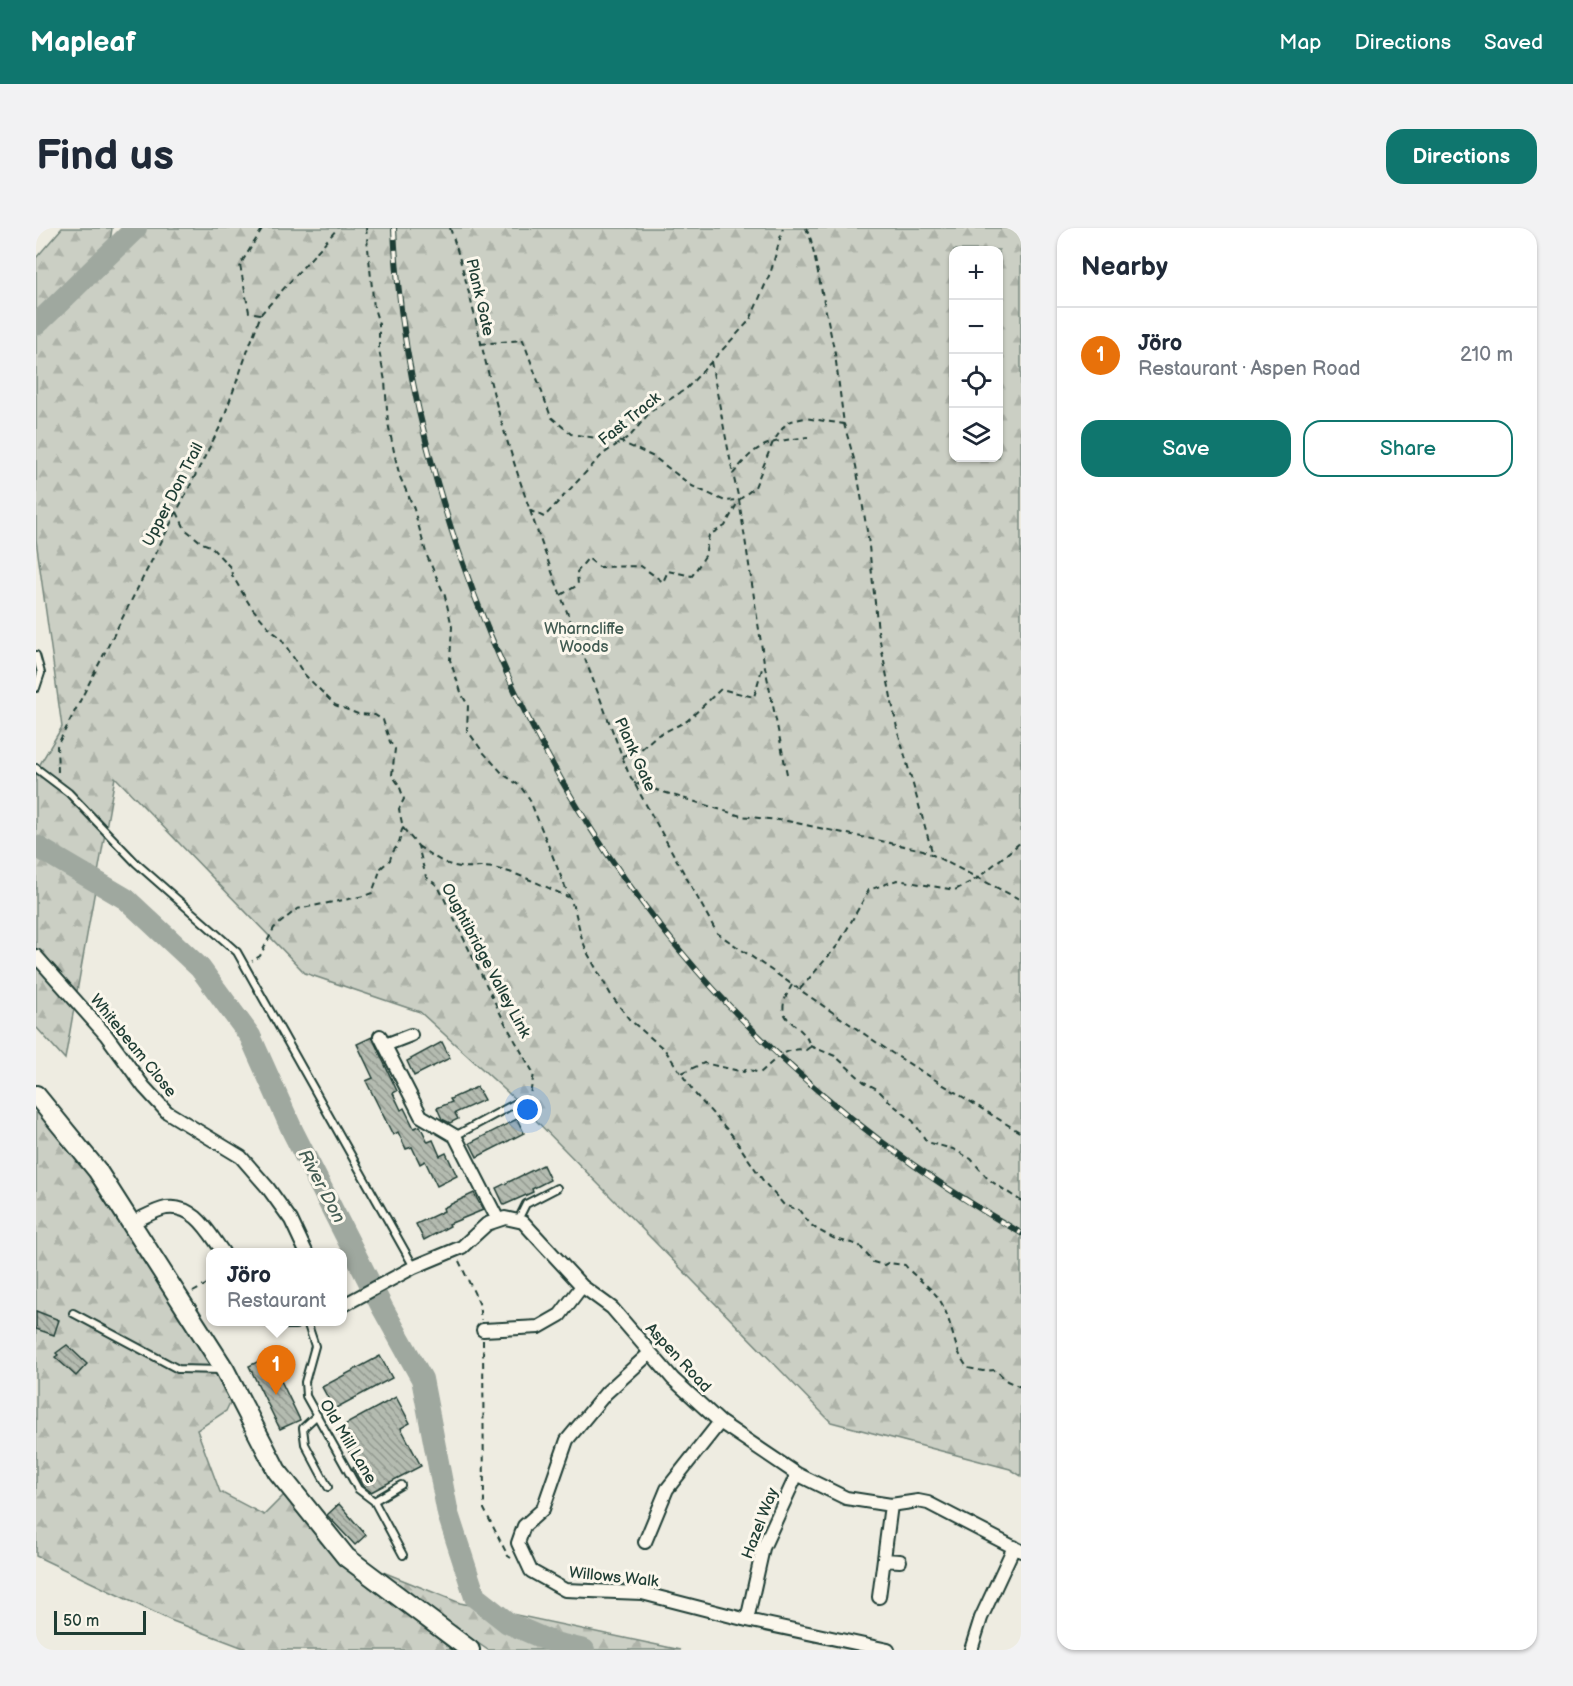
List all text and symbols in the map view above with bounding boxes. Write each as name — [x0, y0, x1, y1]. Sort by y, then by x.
text: Mapleaf — [30, 26, 136, 59]
text: Map — [1279, 30, 1322, 55]
text: Directions — [1355, 30, 1451, 55]
text: Saved — [1484, 30, 1543, 55]
button: Directions — [1386, 129, 1537, 184]
text: Find us — [36, 131, 174, 182]
map controls — [949, 246, 1003, 462]
button: + — [949, 246, 1003, 300]
text: Nearby — [1081, 252, 1168, 283]
street label: Plank Gate — [461, 257, 498, 338]
button: − — [949, 300, 1003, 354]
text: Jöro — [1138, 330, 1182, 357]
text: 1 — [1096, 343, 1105, 367]
text: 210 m — [1460, 343, 1513, 367]
button: locate — [949, 354, 1003, 408]
text: Restaurant · Aspen Road — [1138, 357, 1360, 381]
street label: Fast Track — [595, 388, 665, 450]
button: layers — [949, 408, 1003, 462]
button: Save — [1081, 420, 1291, 477]
button: Share — [1303, 420, 1513, 477]
street label: Upper Don Trail — [139, 440, 208, 550]
park label: Wharncliffe Woods — [544, 620, 625, 657]
street label: Plank Gate — [610, 715, 660, 795]
street label: Oughtibridge Valley Link — [437, 880, 535, 1041]
street label: Whitebeam Close — [86, 991, 180, 1102]
your location — [513, 1095, 542, 1124]
water label: River Don — [293, 1146, 350, 1227]
popup — [206, 1248, 347, 1326]
text: Jöro — [227, 1262, 271, 1289]
text: Restaurant — [227, 1289, 326, 1313]
street label: Aspen Road — [641, 1319, 715, 1397]
pin: 1 — [256, 1346, 296, 1395]
street label: Old Mill Lane — [315, 1396, 380, 1488]
street label: Hazel Way — [738, 1484, 783, 1562]
street label: Willows Walk — [568, 1563, 660, 1592]
scale bar — [54, 1608, 146, 1636]
text: 50 m — [63, 1612, 99, 1631]

